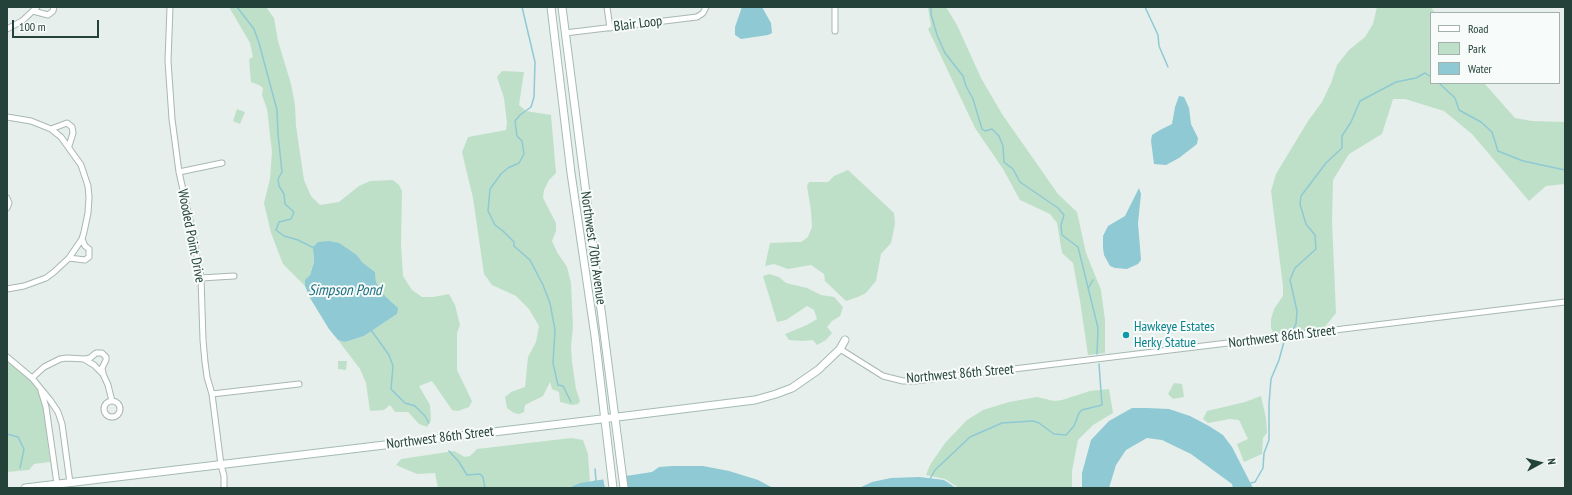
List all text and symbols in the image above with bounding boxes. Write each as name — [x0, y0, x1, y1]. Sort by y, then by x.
scale bar — [14, 12, 101, 38]
legend — [1430, 12, 1560, 84]
street label: Blair Loop — [613, 13, 663, 35]
text: 100 m — [19, 19, 46, 34]
text: Road — [1468, 21, 1488, 36]
text: Park — [1468, 41, 1486, 56]
text: Water — [1468, 61, 1492, 76]
street label: Wooded Point Drive — [174, 188, 208, 284]
street label: Northwest 70th Avenue — [577, 190, 609, 306]
water label: Simpson Pond — [308, 282, 382, 300]
place label: Hawkeye Estates Herky Statue — [1134, 319, 1215, 352]
street label: Northwest 86th Street — [1227, 322, 1337, 352]
marker: Hawkeye Estates Herky Statue — [1121, 330, 1131, 340]
street label: Northwest 86th Street — [906, 361, 1014, 387]
street label: Northwest 86th Street — [385, 423, 495, 453]
north arrow — [1520, 443, 1560, 483]
text: N — [1545, 458, 1559, 465]

